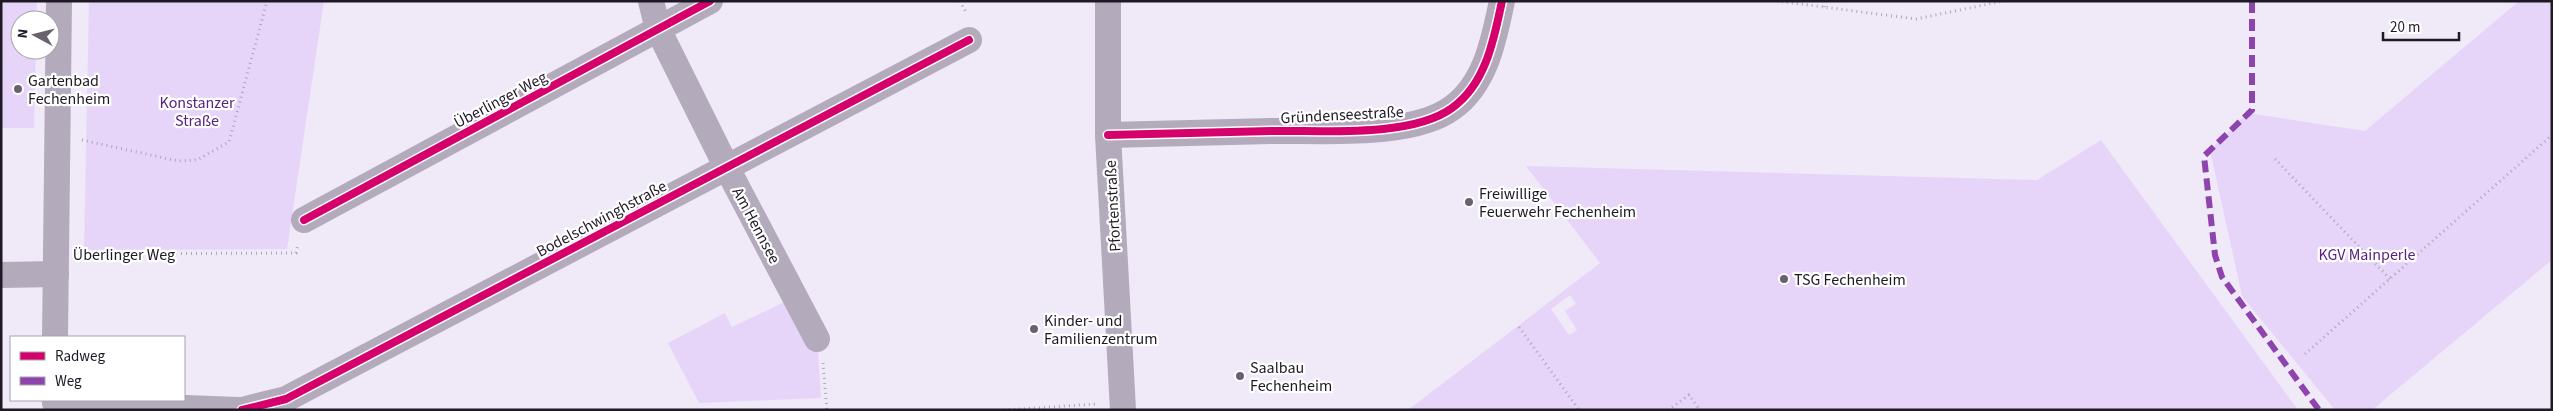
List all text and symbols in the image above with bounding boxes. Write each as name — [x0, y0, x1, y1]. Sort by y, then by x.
north arrow — [10, 10, 60, 60]
scale bar — [2383, 10, 2459, 42]
text: 20 m — [2390, 17, 2420, 38]
text: N — [13, 28, 34, 39]
street label: Überlinger Weg — [450, 66, 551, 134]
place label: Gartenbad Fechenheim — [28, 70, 110, 110]
marker: Gartenbad Fechenheim — [12, 83, 24, 95]
park label: Konstanzer Straße — [160, 92, 235, 132]
street label: Gründenseestraße — [1280, 101, 1404, 129]
street label: Pfortenstraße — [1100, 159, 1126, 252]
street label: Bodelschwinghstraße — [532, 175, 671, 263]
street label: Am Hennsee — [727, 183, 785, 268]
place label: Freiwillige Feuerwehr Fechenheim — [1479, 183, 1636, 223]
marker: Freiwillige Feuerwehr Fechenheim — [1463, 196, 1475, 208]
street label: Überlinger Weg — [73, 244, 175, 266]
park label: KGV Mainperle — [2319, 244, 2415, 266]
place label: TSG Fechenheim — [1794, 269, 1906, 291]
marker: TSG Fechenheim — [1778, 273, 1790, 285]
place label: Kinder- und Familienzentrum — [1044, 310, 1158, 350]
marker: Kinder- und Familienzentrum — [1028, 323, 1040, 335]
legend — [10, 336, 185, 401]
text: Radweg — [55, 346, 105, 367]
place label: Saalbau Fechenheim — [1250, 357, 1332, 397]
marker: Saalbau Fechenheim — [1234, 370, 1246, 382]
text: Weg — [55, 371, 82, 392]

